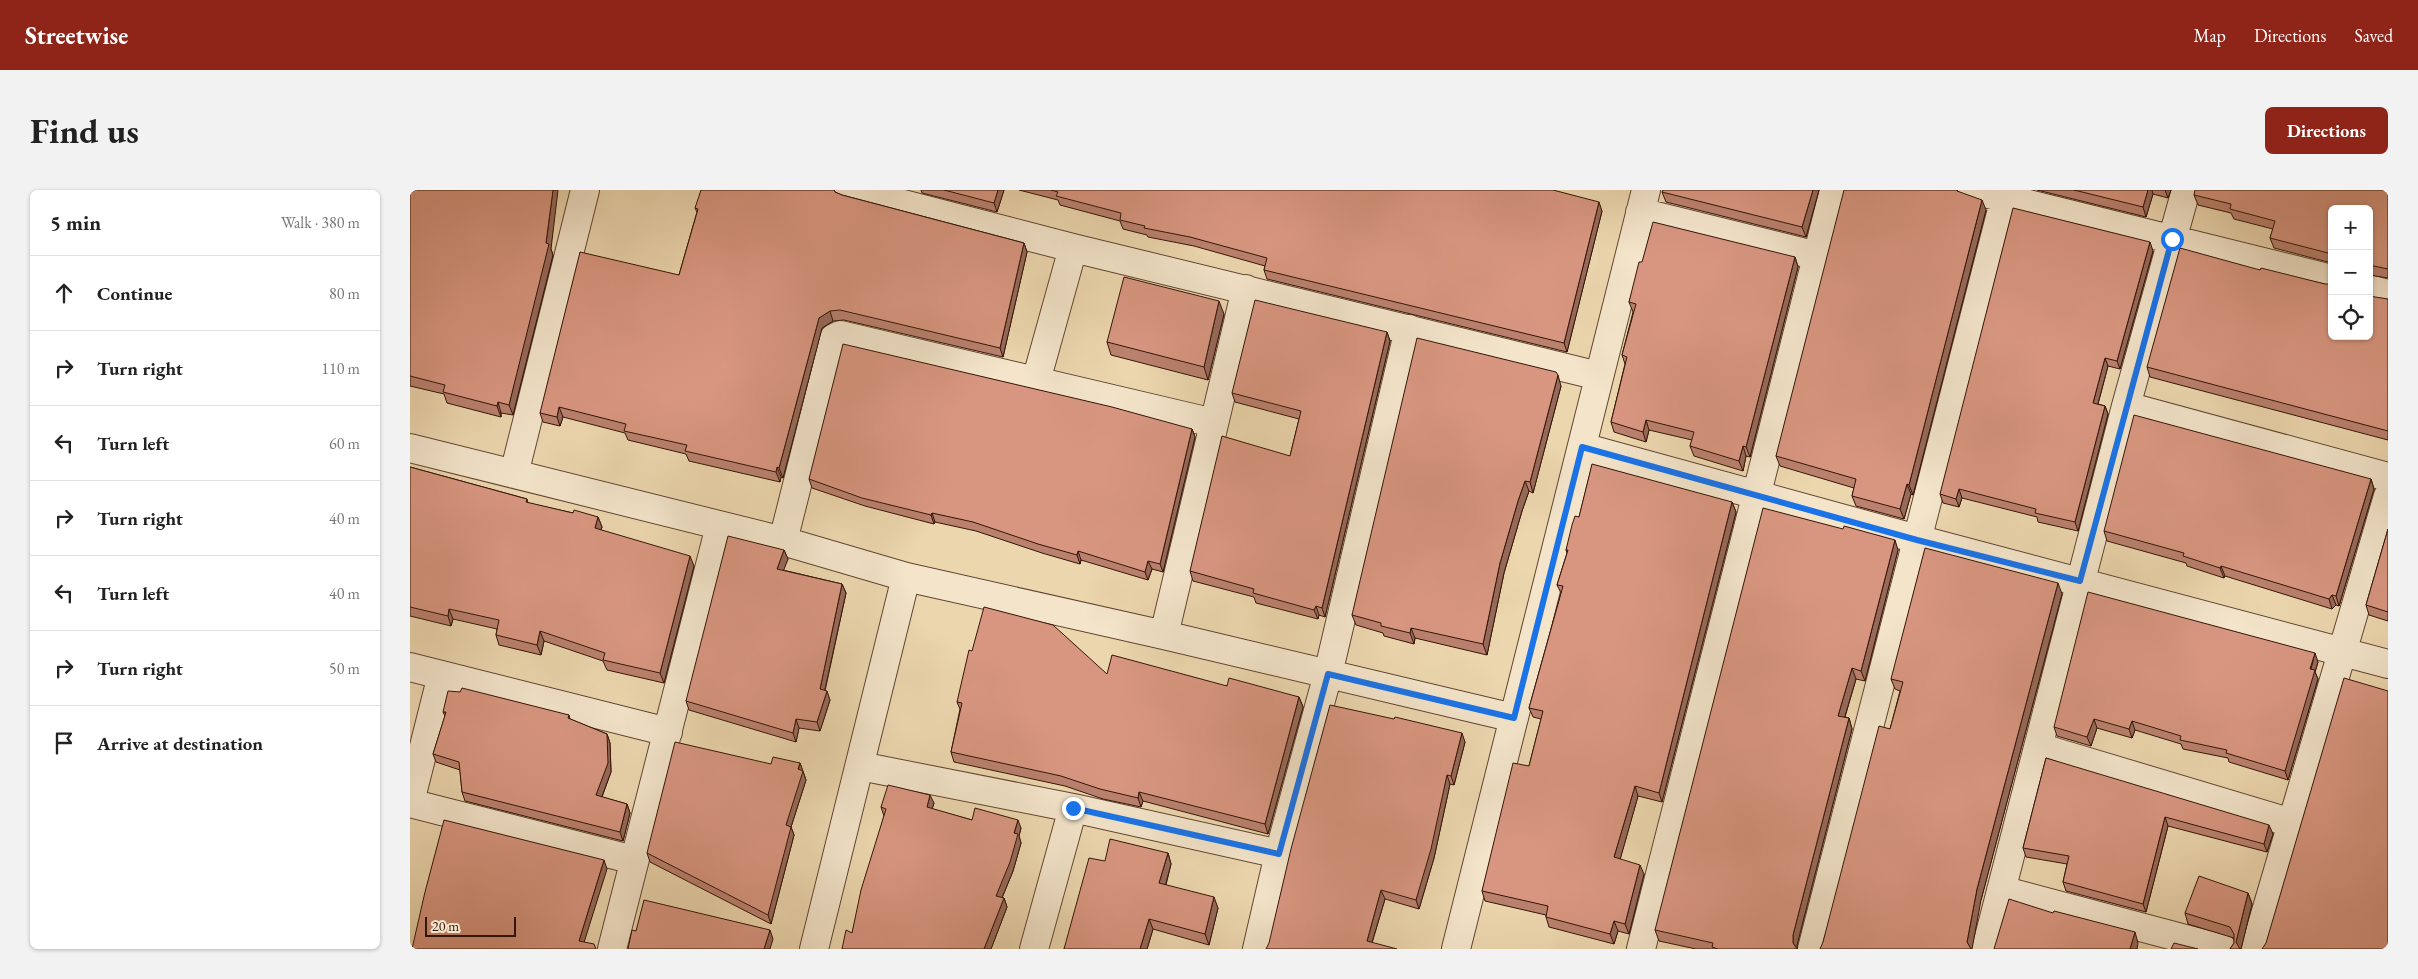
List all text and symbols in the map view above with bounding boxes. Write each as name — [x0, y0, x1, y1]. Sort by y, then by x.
text: Streetwise — [25, 20, 128, 51]
text: Map — [2194, 24, 2226, 47]
text: Directions — [2254, 24, 2326, 47]
text: Saved — [2354, 24, 2393, 47]
button: Directions — [2265, 107, 2388, 154]
text: Find us — [30, 108, 139, 153]
map controls — [2328, 205, 2373, 340]
button: + — [2328, 205, 2373, 250]
text: 5 min — [50, 209, 101, 236]
text: Walk · 380 m — [281, 212, 360, 233]
route start — [2161, 228, 2184, 251]
button: − — [2328, 250, 2373, 295]
icon: ahead — [50, 279, 78, 307]
text: Continue — [97, 281, 172, 306]
text: 80 m — [329, 283, 360, 304]
button: locate — [2328, 295, 2373, 340]
icon: right — [50, 354, 78, 382]
text: Turn right — [97, 356, 183, 381]
text: 110 m — [321, 358, 360, 379]
icon: left — [50, 429, 78, 457]
text: Turn left — [97, 431, 169, 456]
text: 60 m — [329, 433, 360, 454]
icon: right — [50, 504, 78, 532]
text: Turn right — [97, 506, 183, 531]
text: 40 m — [329, 508, 360, 529]
icon: left — [50, 579, 78, 607]
text: Turn left — [97, 581, 169, 606]
text: 40 m — [329, 583, 360, 604]
icon: right — [50, 654, 78, 682]
text: Turn right — [97, 656, 183, 681]
text: 50 m — [329, 658, 360, 679]
icon: arrive — [50, 729, 78, 757]
text: Arrive at destination — [97, 731, 263, 756]
route end — [1062, 797, 1085, 820]
scale bar — [425, 914, 516, 937]
text: 20 m — [432, 917, 459, 935]

